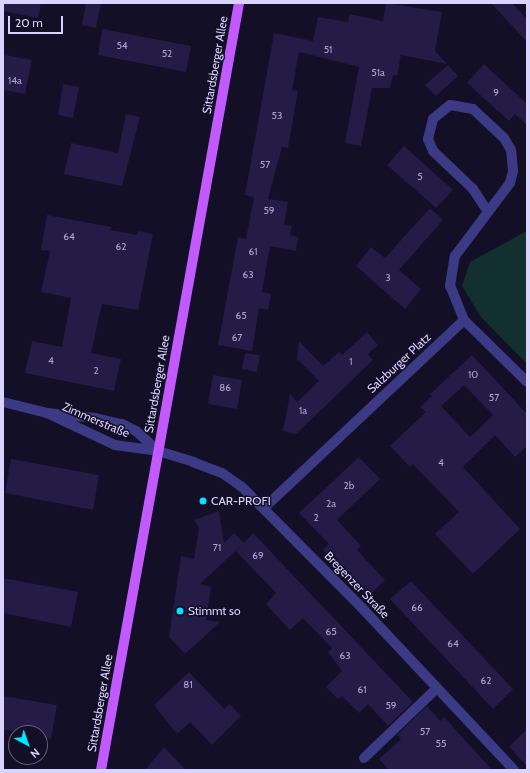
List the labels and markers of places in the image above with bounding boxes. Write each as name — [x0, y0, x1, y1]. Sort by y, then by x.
place label: CAR-PROFI — [211, 494, 271, 508]
marker: CAR-PROFI — [198, 496, 208, 506]
place label: Stimmt so — [188, 604, 241, 618]
marker: Stimmt so — [175, 606, 185, 616]

